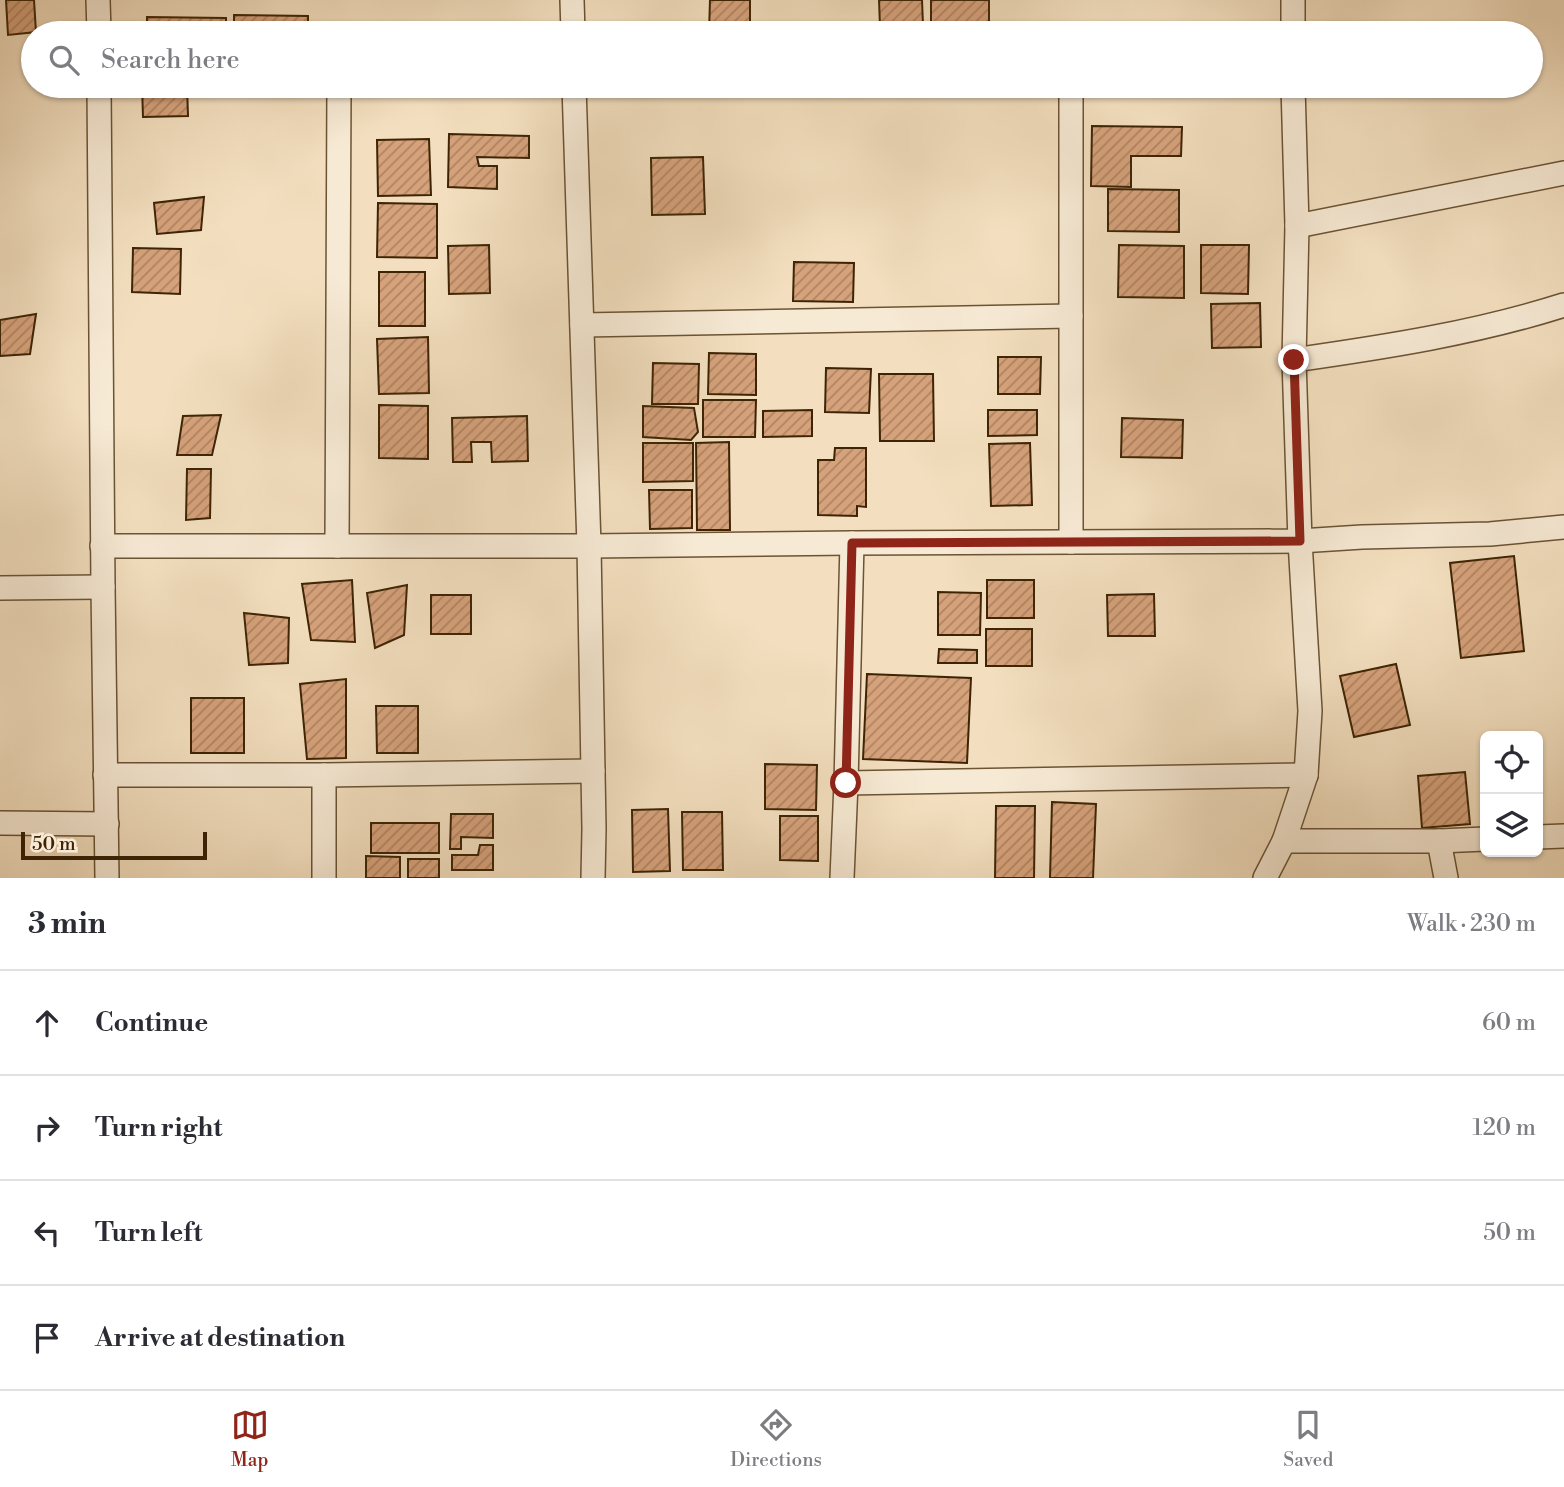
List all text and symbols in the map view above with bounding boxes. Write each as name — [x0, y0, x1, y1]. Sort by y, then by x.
search box — [21, 21, 1543, 98]
icon: search — [45, 41, 83, 79]
text: Search here — [101, 44, 240, 76]
route end — [1278, 344, 1309, 375]
map controls — [1480, 731, 1543, 857]
button: locate — [1480, 731, 1543, 794]
route start — [830, 767, 861, 798]
button: layers — [1480, 794, 1543, 857]
scale bar — [21, 829, 206, 861]
text: 50 m — [32, 832, 76, 856]
text: 3 min — [28, 905, 106, 943]
text: Walk · 230 m — [1407, 910, 1536, 938]
icon: ahead — [28, 1004, 66, 1042]
text: Continue — [95, 1007, 208, 1039]
text: 60 m — [1482, 1009, 1536, 1037]
icon: right — [28, 1109, 66, 1147]
text: Turn right — [95, 1112, 223, 1144]
text: 120 m — [1472, 1114, 1536, 1142]
icon: left — [28, 1214, 66, 1252]
text: Turn left — [95, 1217, 203, 1249]
text: 50 m — [1483, 1219, 1536, 1247]
icon: arrive — [28, 1319, 66, 1357]
text: Arrive at destination — [95, 1322, 345, 1354]
tab: Map — [231, 1406, 269, 1472]
tab: Directions — [730, 1406, 822, 1472]
tab: Saved — [1283, 1406, 1333, 1472]

